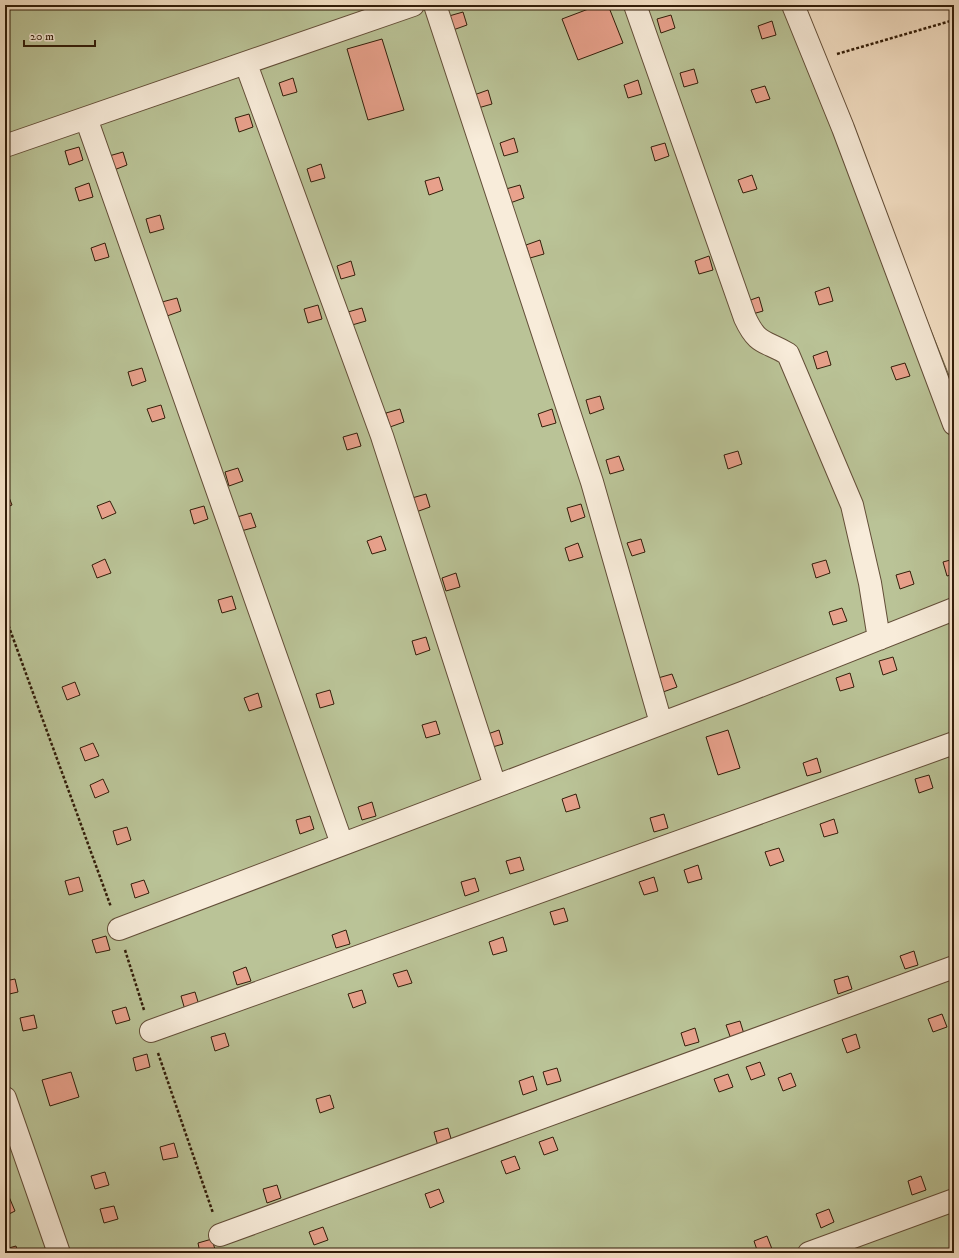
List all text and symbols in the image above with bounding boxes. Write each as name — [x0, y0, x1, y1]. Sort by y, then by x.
scale bar — [24, 22, 95, 48]
text: 20 m — [30, 29, 54, 44]

